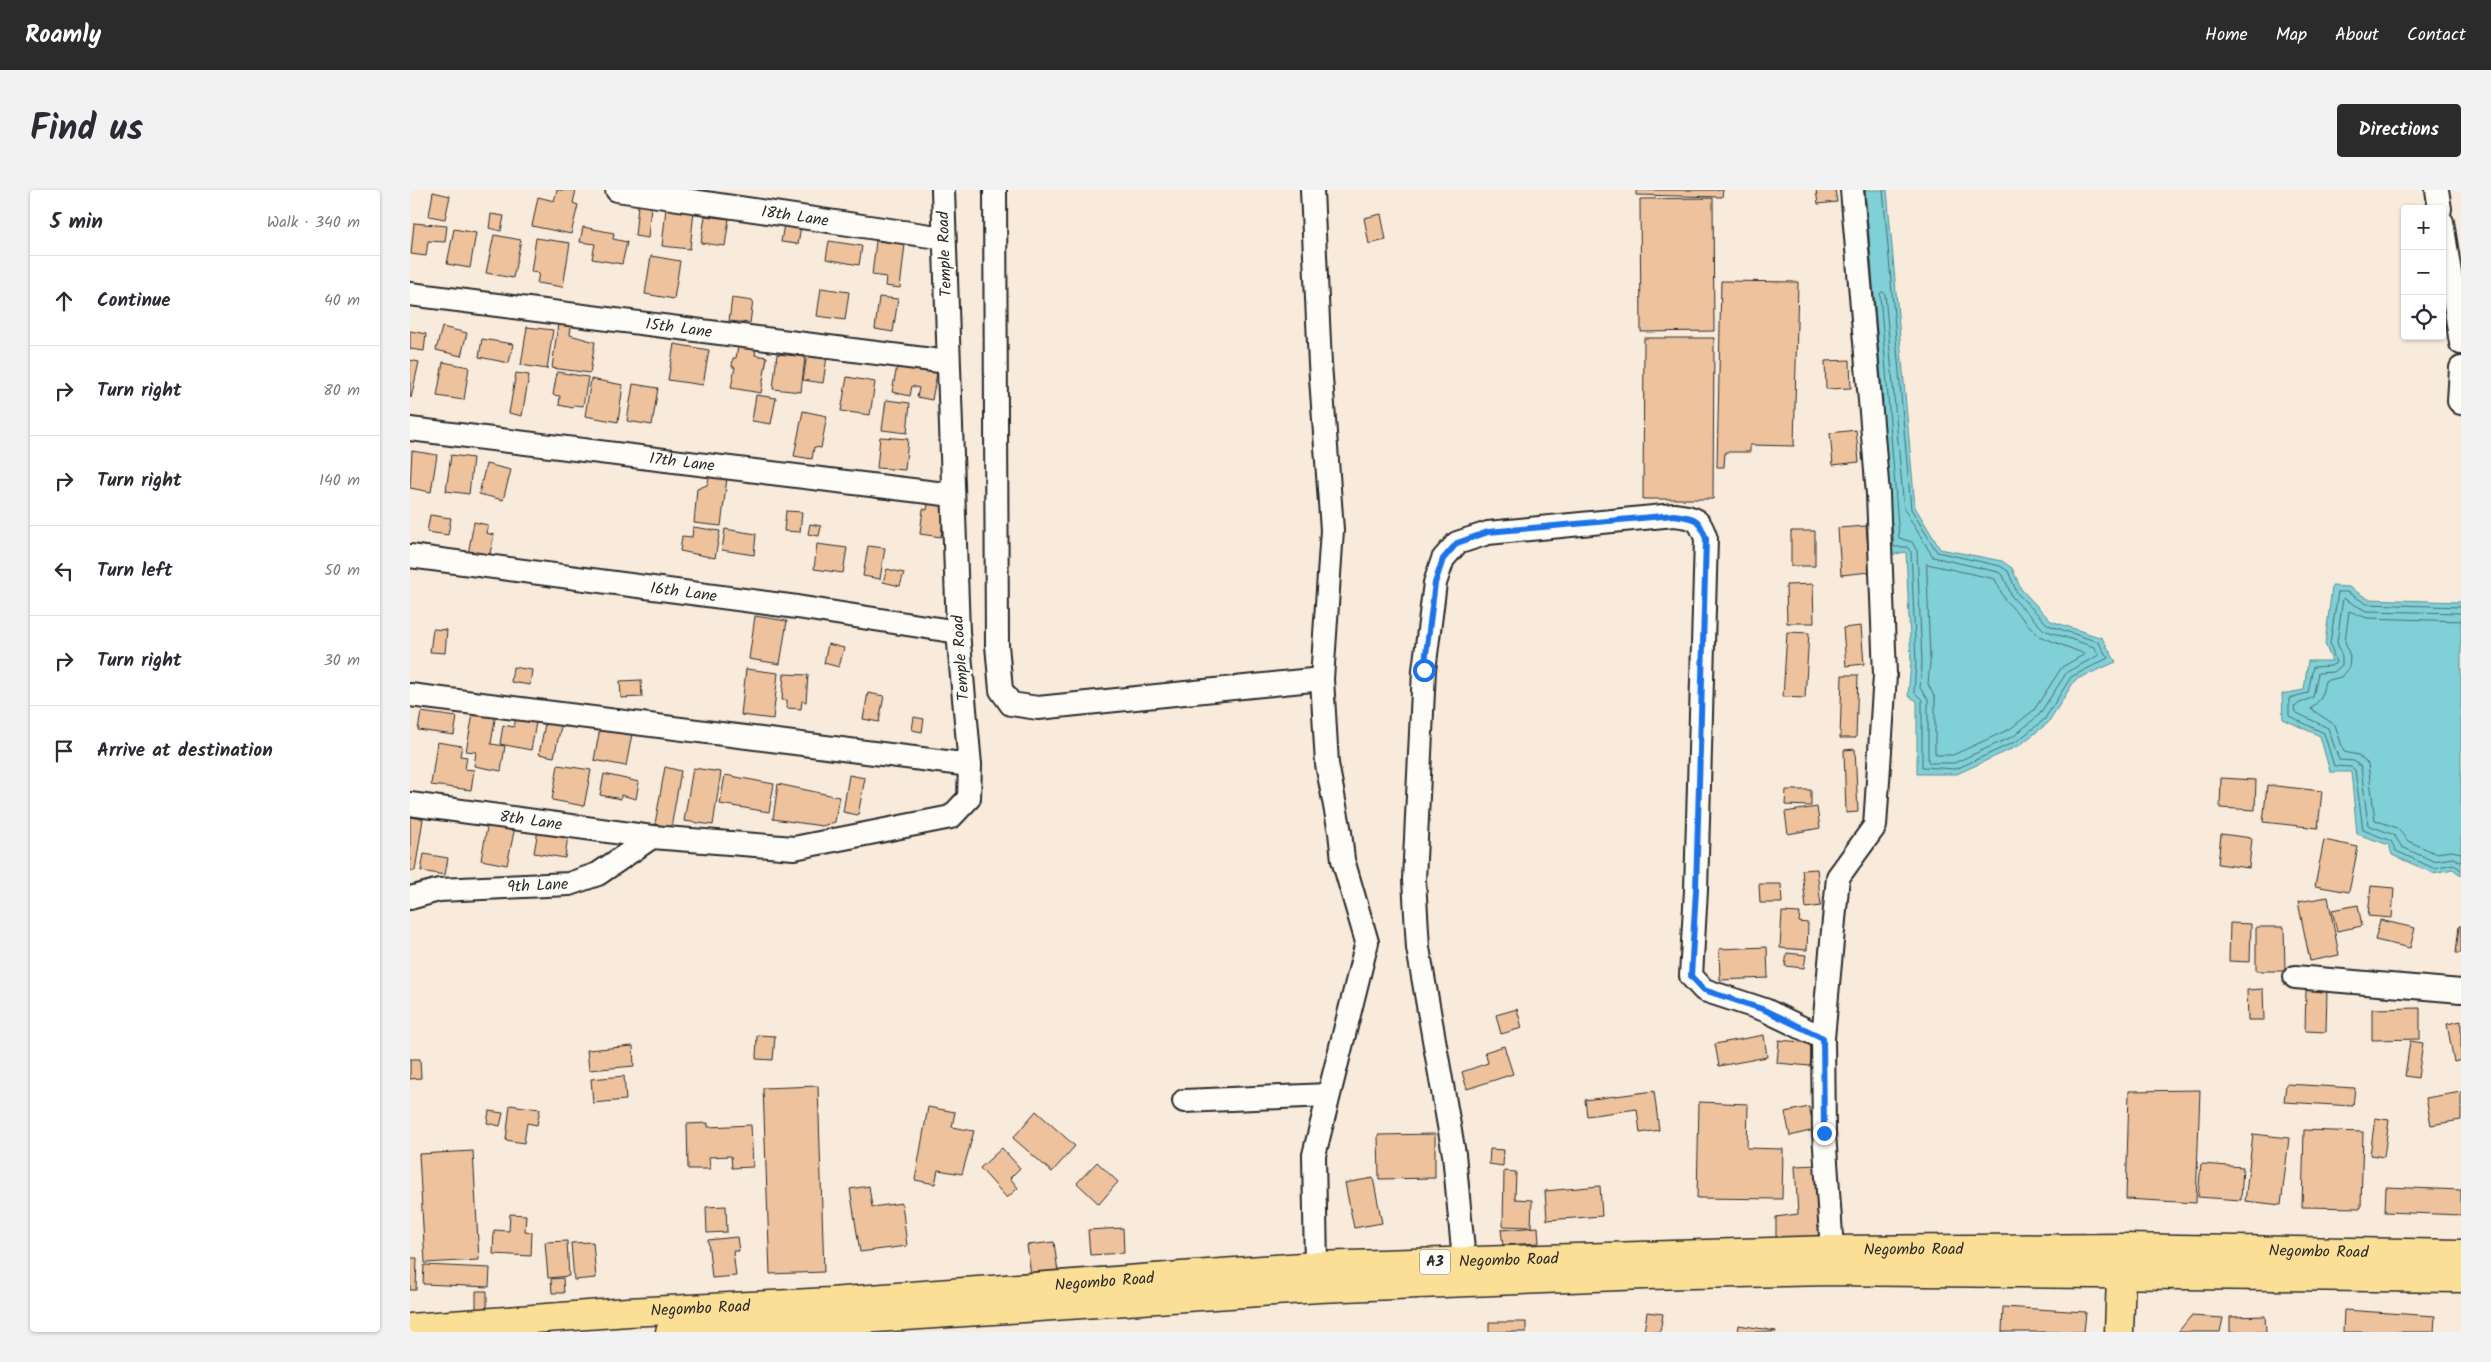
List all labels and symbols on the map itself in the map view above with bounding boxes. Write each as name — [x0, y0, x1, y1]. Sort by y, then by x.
street label: 18th Lane — [760, 199, 830, 233]
street label: Temple Road — [931, 210, 959, 297]
street label: 15th Lane — [644, 311, 714, 345]
street label: 17th Lane — [648, 446, 716, 478]
street label: 16th Lane — [649, 575, 719, 609]
street label: Temple Road — [945, 613, 976, 702]
route start — [1413, 659, 1436, 682]
street label: 8th Lane — [498, 804, 564, 837]
street label: 9th Lane — [507, 872, 569, 899]
route end — [1813, 1122, 1836, 1145]
street label: Negombo Road — [1864, 1237, 1965, 1262]
street label: Negombo Road — [2268, 1238, 2370, 1265]
street label: Negombo Road — [1458, 1246, 1560, 1274]
road number: A3 — [1420, 1250, 1450, 1274]
street label: Negombo Road — [1054, 1265, 1156, 1298]
street label: Negombo Road — [650, 1293, 752, 1323]

